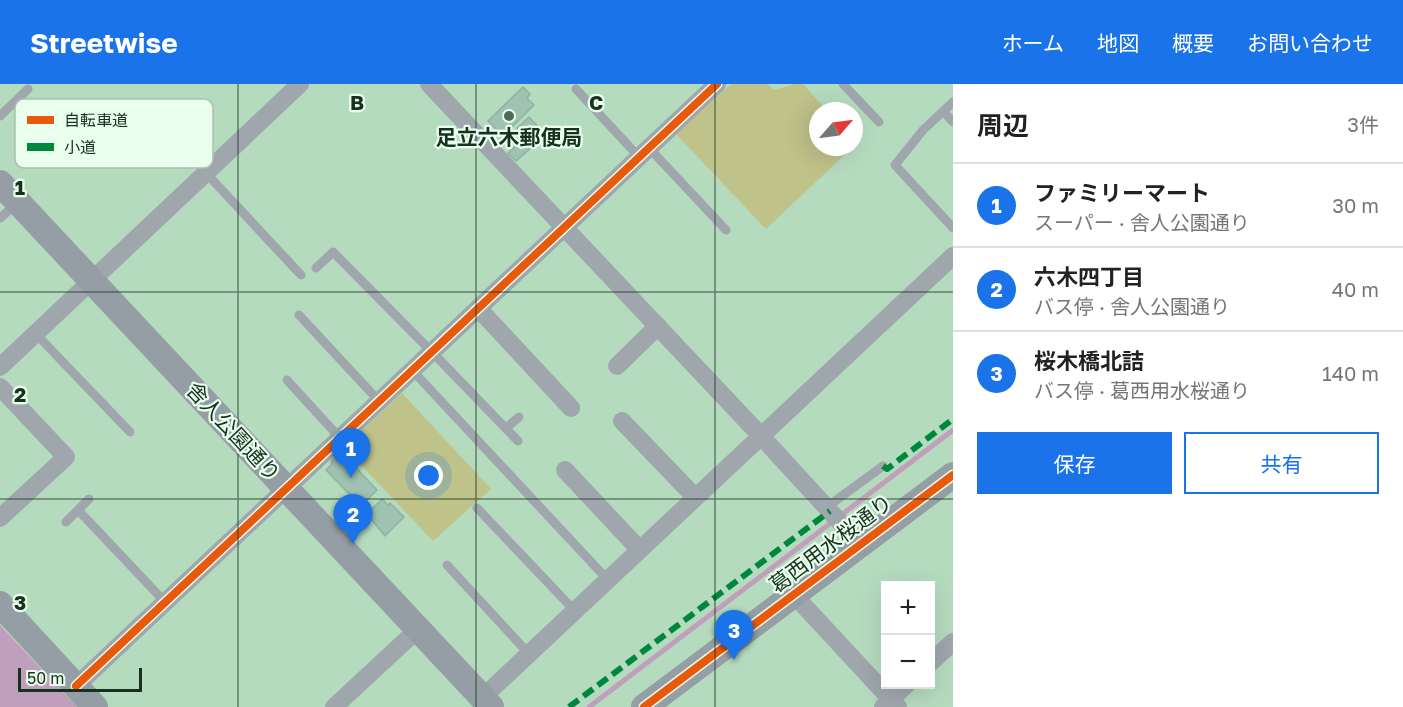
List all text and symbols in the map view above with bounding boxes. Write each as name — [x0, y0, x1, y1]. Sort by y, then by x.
text: Streetwise — [30, 26, 178, 59]
text: ホーム — [1002, 30, 1064, 56]
text: 地図 — [1097, 30, 1139, 56]
text: 概要 — [1172, 30, 1214, 56]
text: お問い合わせ — [1247, 30, 1373, 56]
text: B — [350, 90, 364, 114]
text: C — [589, 90, 603, 114]
legend — [15, 99, 213, 168]
north arrow — [809, 102, 863, 156]
marker: 足立六木郵便局 — [502, 109, 516, 123]
text: 自転車道 — [64, 110, 128, 130]
text: 周辺 — [977, 110, 1029, 141]
text: 3件 — [1347, 112, 1379, 136]
place label: 足立六木郵便局 — [436, 124, 583, 150]
text: 小道 — [64, 137, 96, 157]
text: 1 — [15, 175, 25, 199]
text: ファミリーマート — [1034, 179, 1210, 206]
text: 1 — [991, 193, 1002, 217]
text: 30 m — [1332, 193, 1379, 217]
text: スーパー · 舎人公園通り — [1034, 210, 1250, 234]
text: 六木四丁目 — [1034, 263, 1144, 290]
text: 2 — [990, 277, 1003, 301]
text: 40 m — [1332, 277, 1379, 301]
text: バス停 · 舎人公園通り — [1034, 294, 1230, 318]
text: 桜木橋北詰 — [1034, 347, 1144, 374]
text: 3 — [990, 361, 1003, 385]
text: 140 m — [1322, 361, 1379, 385]
street label: 舎人公園通り — [181, 376, 286, 486]
text: バス停 · 葛西用水桜通り — [1034, 378, 1250, 402]
text: 2 — [14, 382, 26, 406]
pin: 1 — [332, 428, 370, 478]
button: 保存 — [977, 432, 1172, 494]
button: 共有 — [1184, 432, 1379, 494]
your location — [414, 461, 443, 490]
street label: 葛西用水桜通り — [764, 489, 897, 598]
pin: 2 — [334, 494, 372, 544]
map controls — [881, 581, 935, 689]
button: + — [881, 581, 935, 635]
text: 3 — [14, 590, 26, 614]
pin: 3 — [714, 610, 754, 660]
button: − — [881, 635, 935, 689]
scale bar — [18, 665, 142, 692]
text: 50 m — [27, 668, 64, 688]

